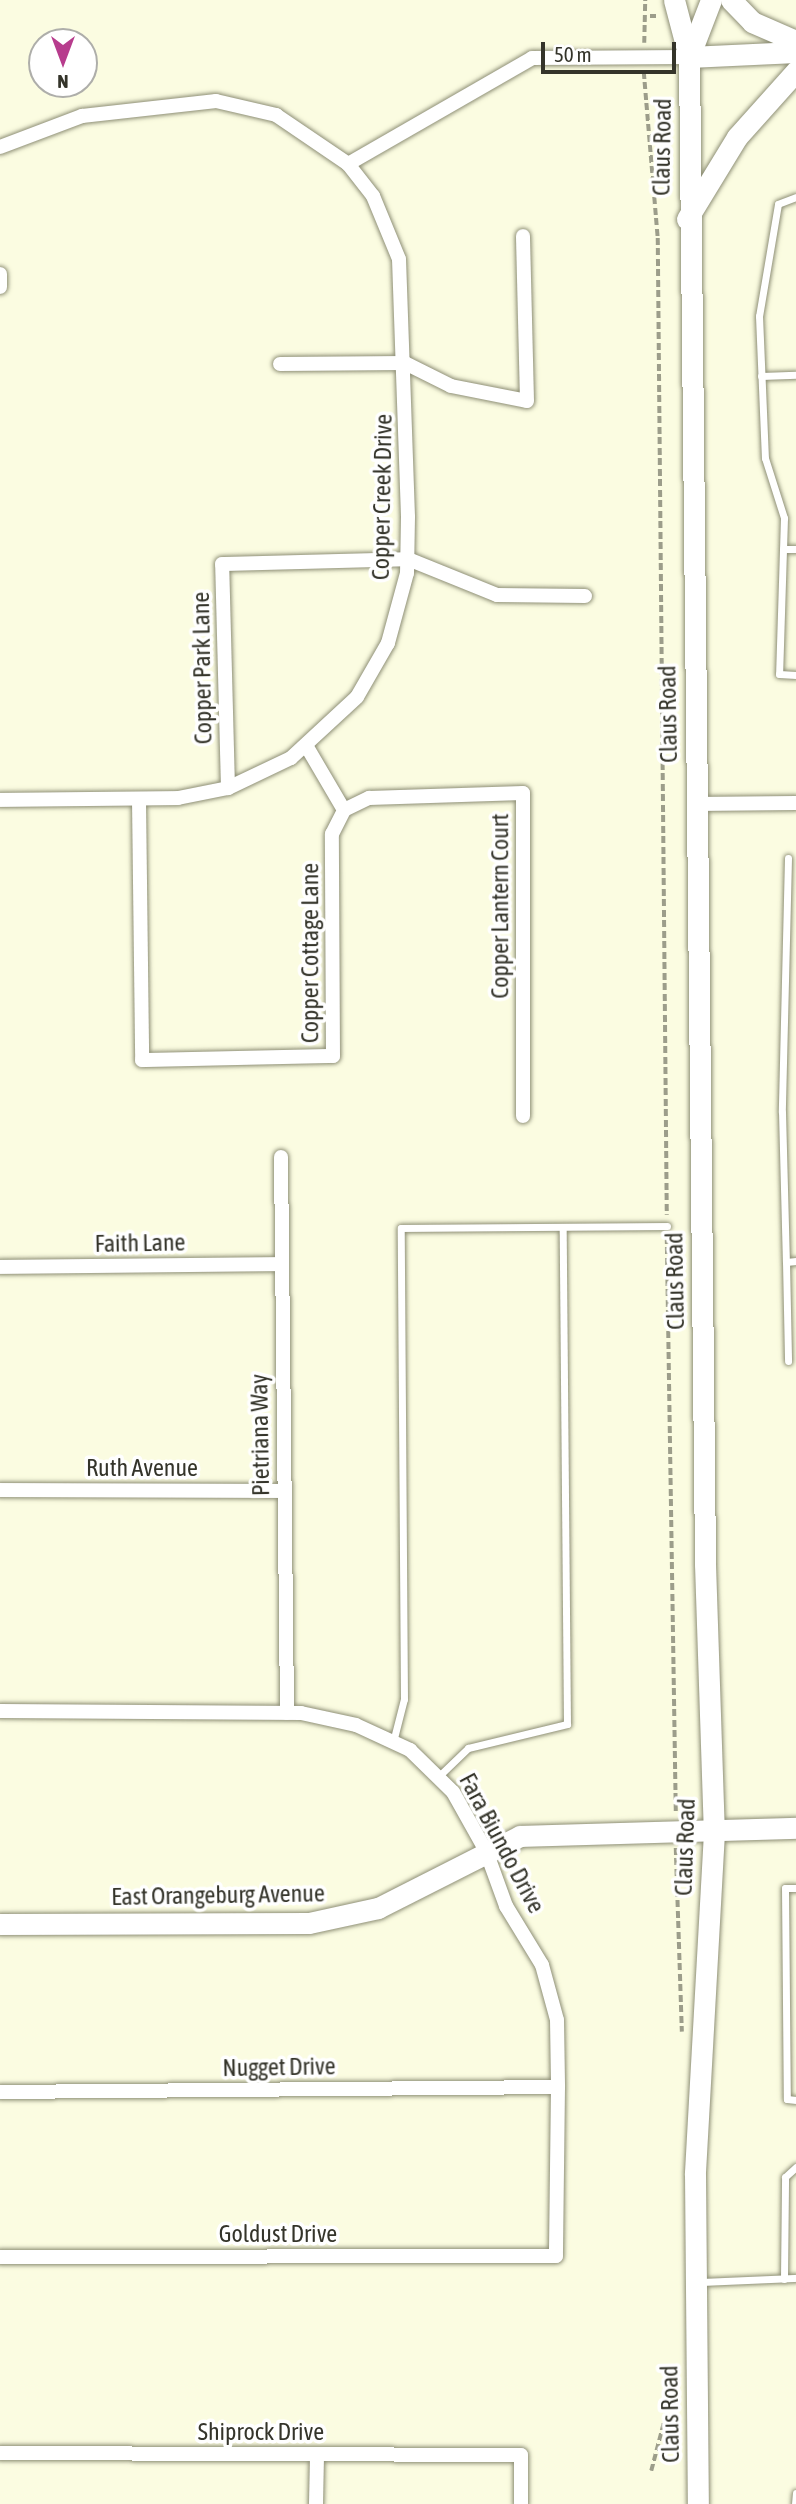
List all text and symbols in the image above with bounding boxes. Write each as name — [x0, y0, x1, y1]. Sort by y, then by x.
north arrow — [28, 28, 98, 98]
scale bar — [544, 28, 679, 72]
text: 50 m — [554, 42, 592, 66]
text: N — [57, 71, 69, 93]
street label: Claus Road — [647, 98, 677, 196]
street label: Copper Creek Drive — [366, 414, 398, 580]
street label: Copper Park Lane — [186, 592, 218, 744]
street label: Claus Road — [653, 665, 683, 763]
street label: Copper Lantern Court — [486, 813, 514, 999]
street label: Copper Cottage Lane — [296, 863, 324, 1043]
street label: Faith Lane — [94, 1228, 186, 1258]
street label: Claus Road — [660, 1232, 690, 1330]
street label: Pietriana Way — [245, 1374, 275, 1496]
street label: Ruth Avenue — [86, 1454, 198, 1482]
street label: Fara Biundo Drive — [453, 1768, 551, 1918]
street label: Claus Road — [669, 1798, 701, 1896]
street label: East Orangeburg Avenue — [111, 1879, 325, 1911]
street label: Nugget Drive — [222, 2052, 336, 2082]
street label: Goldust Drive — [219, 2220, 337, 2248]
street label: Claus Road — [655, 2365, 685, 2463]
street label: Shiprock Drive — [198, 2418, 324, 2446]

